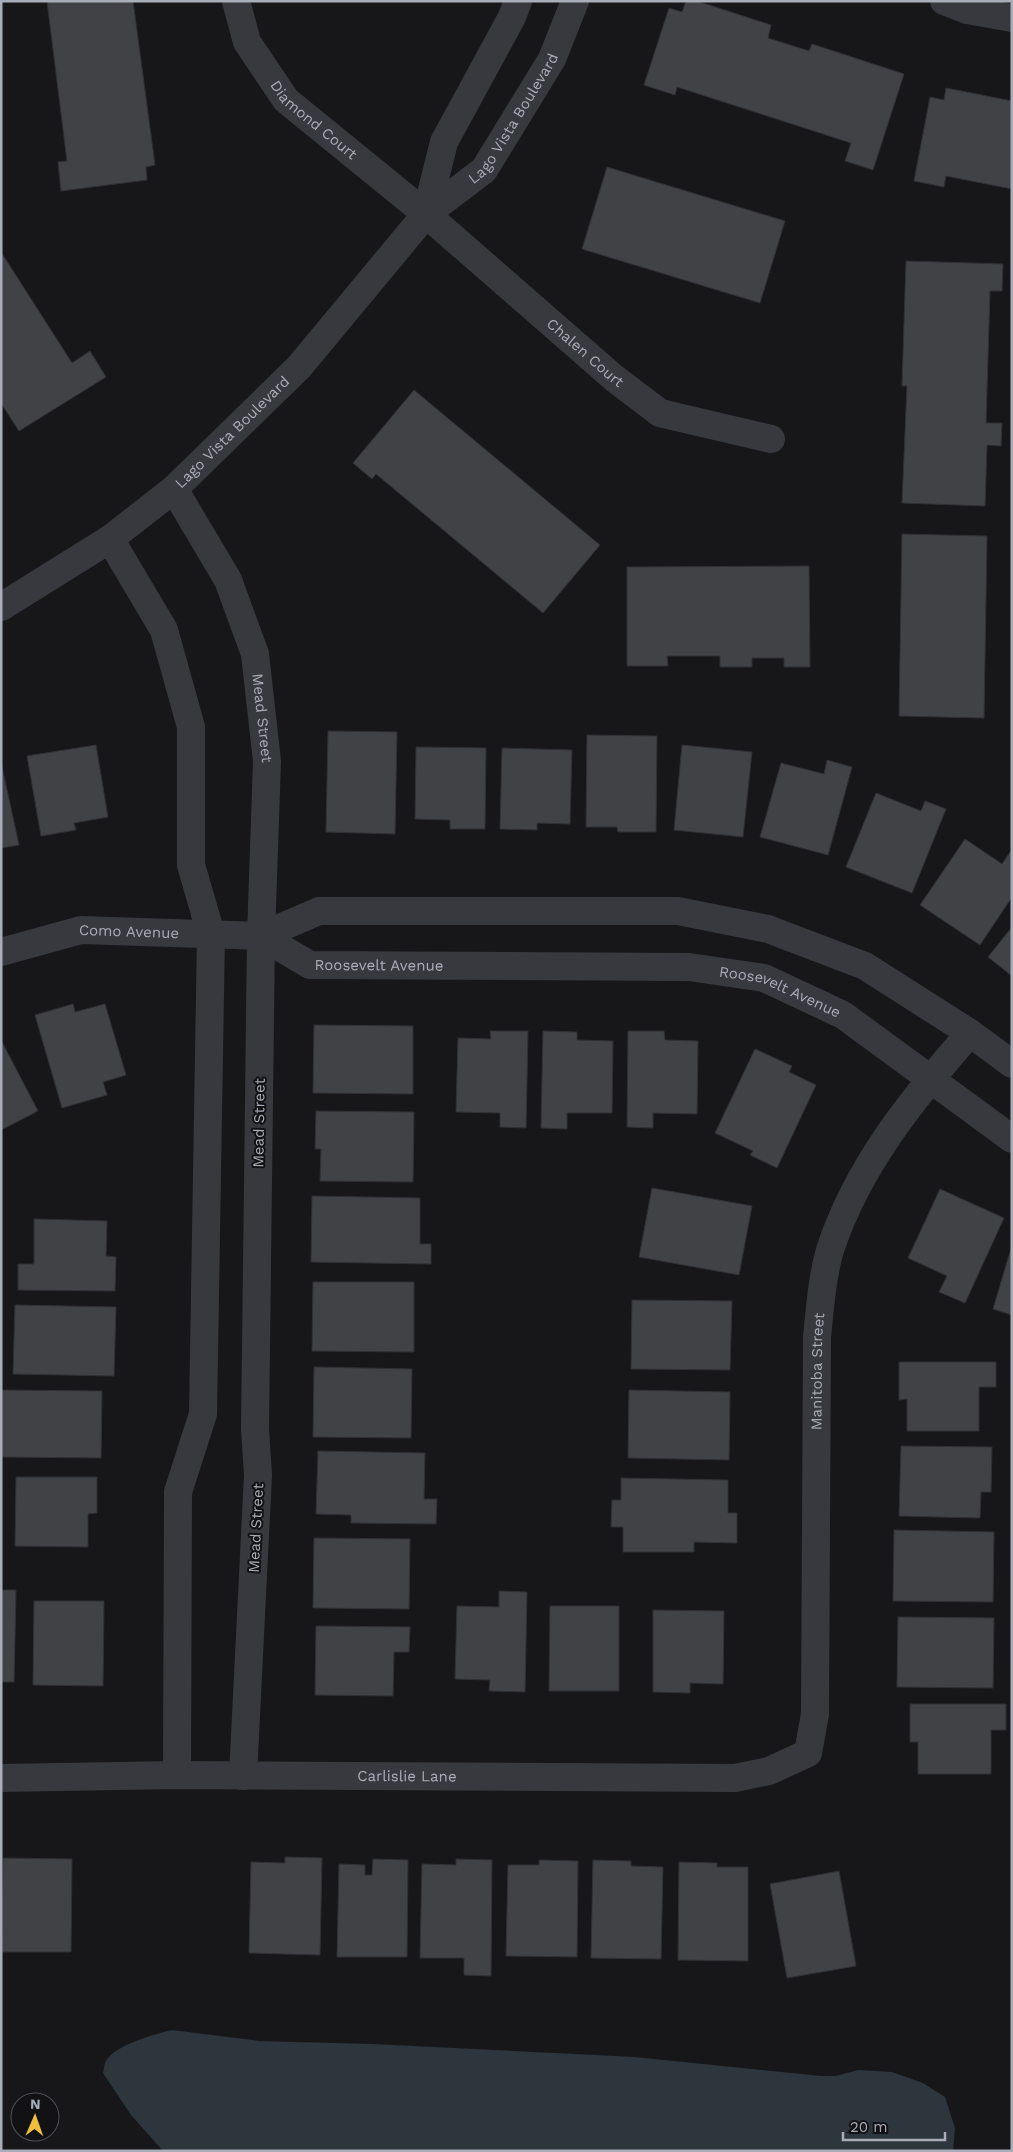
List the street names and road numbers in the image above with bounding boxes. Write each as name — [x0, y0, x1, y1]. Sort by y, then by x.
street label: Lago Vista Boulevard — [465, 51, 562, 188]
street label: Diamond Court — [266, 77, 361, 164]
street label: Chalen Court — [543, 314, 628, 392]
street label: Lago Vista Boulevard — [171, 372, 293, 492]
street label: Mead Street — [248, 672, 276, 764]
street label: Como Avenue — [79, 921, 179, 942]
street label: Roosevelt Avenue — [315, 956, 444, 975]
street label: Roosevelt Avenue — [718, 963, 844, 1022]
street label: Mead Street — [249, 1077, 269, 1168]
street label: Manitoba Street — [808, 1311, 828, 1430]
street label: Mead Street — [245, 1482, 267, 1573]
street label: Carlislie Lane — [357, 1767, 457, 1786]

